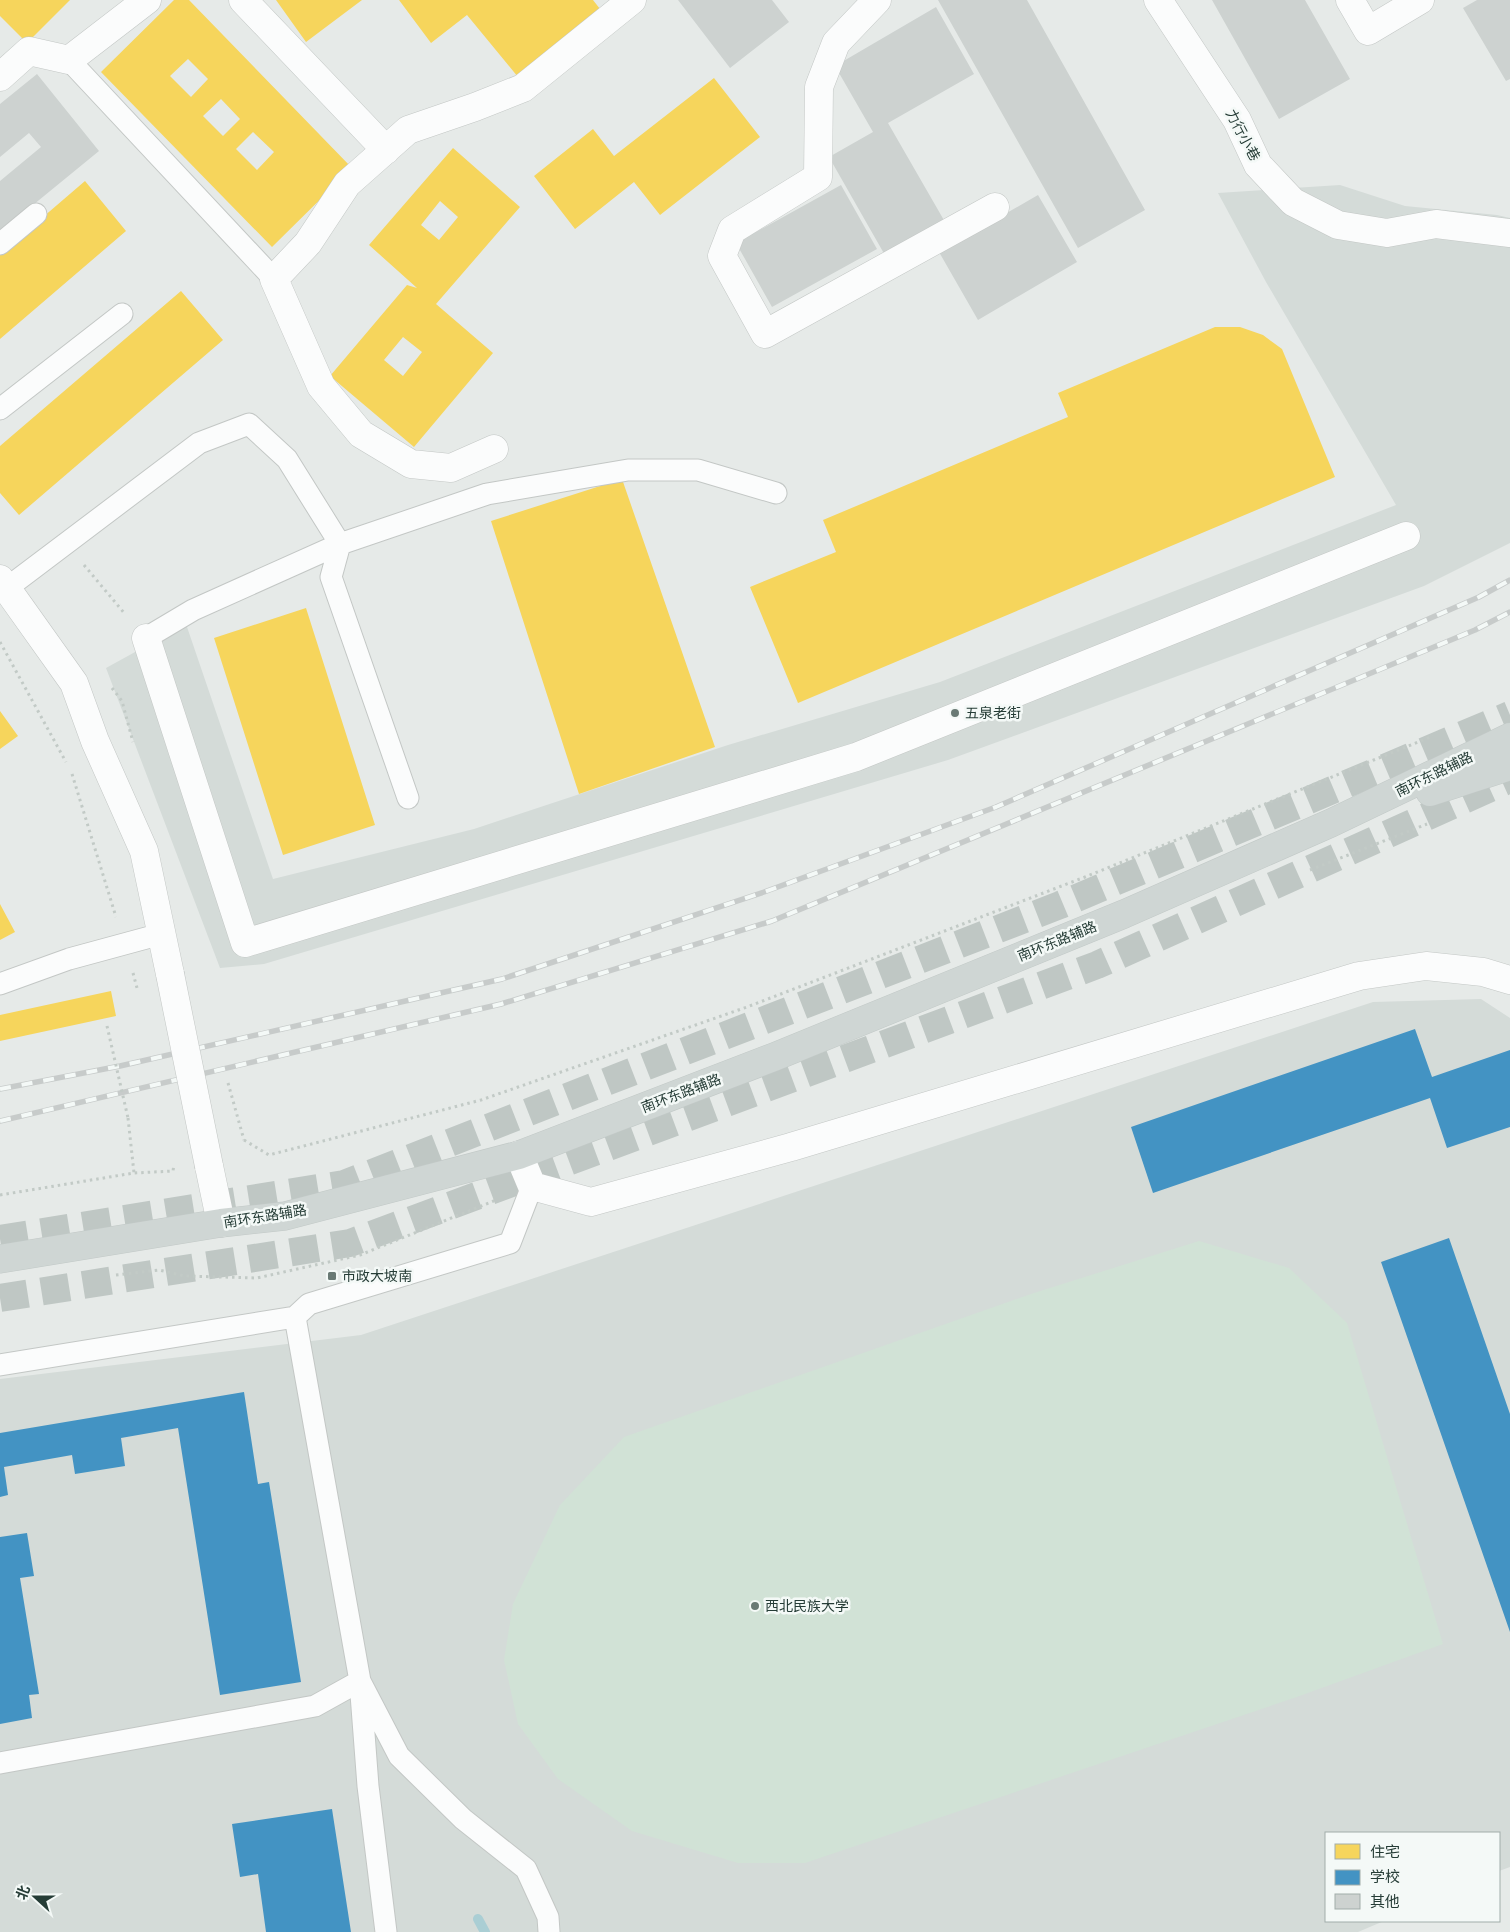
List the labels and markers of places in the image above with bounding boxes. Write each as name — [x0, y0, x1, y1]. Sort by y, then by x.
place label: 五泉老街 — [965, 704, 1021, 722]
marker: 五泉老街 — [949, 707, 961, 719]
place label: 市政大坡南 — [342, 1267, 412, 1285]
marker: 市政大坡南 — [326, 1270, 338, 1282]
place label: 西北民族大学 — [765, 1597, 849, 1615]
marker: 西北民族大学 — [749, 1600, 761, 1612]

